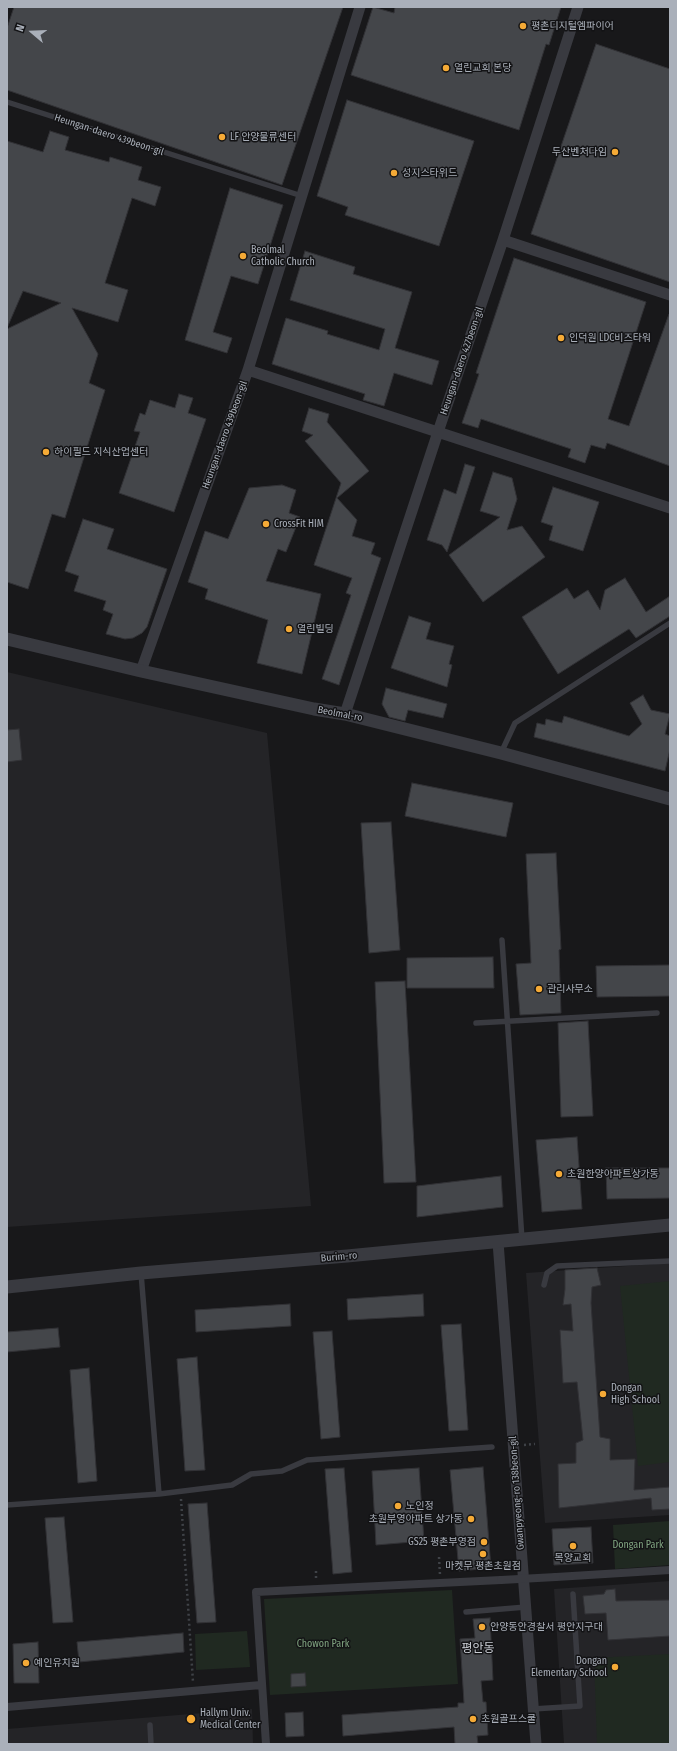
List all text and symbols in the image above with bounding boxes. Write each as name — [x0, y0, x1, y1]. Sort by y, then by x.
north arrow — [12, 12, 52, 52]
place label: 평촌디지털엠파이어 — [531, 20, 614, 32]
marker: 평촌디지털엠파이어 — [518, 21, 528, 31]
text: N — [13, 23, 27, 33]
place label: 열린교회 본당 — [454, 62, 512, 74]
marker: 열린교회 본당 — [441, 63, 451, 73]
street label: Heungan-daero 439beon-gil — [53, 112, 165, 158]
place label: LF 안양물류센터 — [230, 131, 296, 143]
marker: LF 안양물류센터 — [217, 132, 227, 142]
place label: 두산벤처다임 — [552, 146, 607, 158]
marker: 두산벤처다임 — [610, 147, 620, 157]
place label: 성지스타위드 — [402, 167, 457, 179]
marker: 성지스타위드 — [389, 168, 399, 178]
place label: Beolmal Catholic Church — [251, 244, 315, 268]
marker: Beolmal Catholic Church — [238, 251, 248, 261]
street label: Heungan-daero 427beon-gil — [438, 305, 486, 417]
place label: 인덕원 LDC비즈타워 — [569, 332, 651, 344]
marker: 인덕원 LDC비즈타워 — [556, 333, 566, 343]
street label: Heungan-daero 439beon-gil — [200, 379, 250, 491]
place label: 하이필드 지식산업센터 — [54, 446, 148, 458]
marker: 하이필드 지식산업센터 — [41, 447, 51, 457]
place label: CrossFit HIM — [274, 518, 324, 530]
marker: CrossFit HIM — [261, 519, 271, 529]
place label: 열린빌딩 — [297, 623, 334, 635]
marker: 열린빌딩 — [284, 624, 294, 634]
street label: Beolmal-ro — [317, 704, 363, 724]
place label: 관리사무소 — [547, 983, 593, 995]
marker: 관리사무소 — [534, 984, 544, 994]
place label: 초원한양아파트상가동 — [567, 1168, 659, 1180]
marker: 초원한양아파트상가동 — [554, 1169, 564, 1179]
street label: Burim-ro — [320, 1249, 358, 1265]
place label: Dongan High School — [611, 1382, 660, 1406]
marker: Dongan High School — [598, 1389, 608, 1399]
street label: Gwanpyeong-ro 138beon-gil — [507, 1436, 527, 1550]
place label: 노인정 — [406, 1500, 434, 1512]
marker: 노인정 — [393, 1501, 403, 1511]
place label: 초원부영아파트 상가동 — [369, 1513, 463, 1525]
marker: 초원부영아파트 상가동 — [466, 1514, 476, 1524]
place label: GS25 평촌부영점 — [408, 1536, 476, 1548]
marker: GS25 평촌부영점 — [479, 1537, 489, 1547]
park label: Dongan Park — [612, 1539, 664, 1551]
marker: 목양교회 — [568, 1541, 578, 1551]
marker: 마켓무 평촌초원점 — [478, 1549, 488, 1559]
place label: 목양교회 — [555, 1552, 591, 1564]
place label: 마켓무 평촌초원점 — [445, 1560, 521, 1572]
place label: 안양동안경찰서 평안지구대 — [490, 1621, 603, 1633]
marker: 안양동안경찰서 평안지구대 — [477, 1622, 487, 1632]
park label: Chowon Park — [297, 1638, 349, 1650]
district label: 평안동 — [461, 1642, 495, 1656]
place label: Dongan Elementary School — [531, 1655, 607, 1678]
place label: 예인유치원 — [34, 1657, 80, 1669]
marker: 예인유치원 — [21, 1658, 31, 1668]
marker: Dongan Elementary School — [610, 1662, 620, 1672]
place label: Hallym Univ. Medical Center — [200, 1707, 261, 1730]
marker: Hallym Univ. Medical Center — [185, 1713, 197, 1725]
place label: 초원골프스쿨 — [481, 1713, 536, 1725]
marker: 초원골프스쿨 — [468, 1714, 478, 1724]

